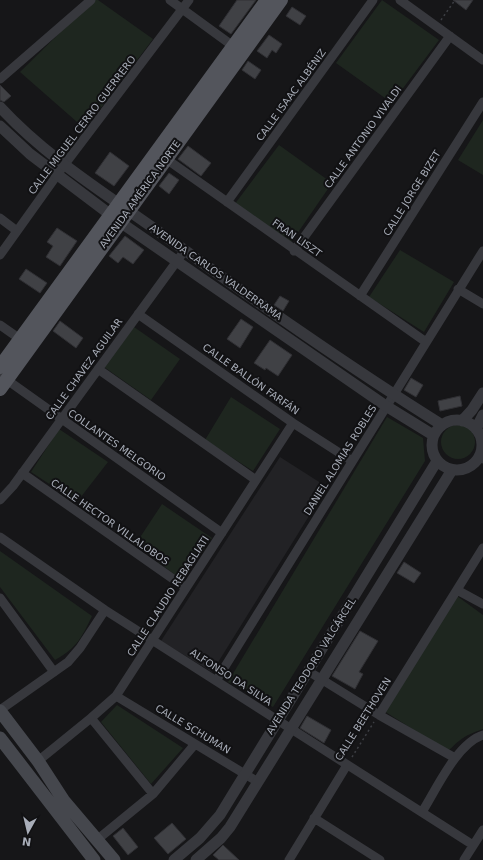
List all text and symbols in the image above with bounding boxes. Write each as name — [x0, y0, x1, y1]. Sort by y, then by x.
street label: CALLE ISAAC ALBÉNIZ — [253, 46, 328, 143]
street label: CALLE MIGUEL CERRO GUERRERO — [26, 53, 138, 197]
street label: CALLE ANTONIO VIVALDI — [322, 84, 404, 190]
street label: AVENIDA AMÉRICA NORTE — [97, 138, 183, 250]
street label: CALLE JORGE BIZET — [381, 148, 443, 238]
street label: FRAN LISZT — [270, 217, 324, 260]
street label: AVENIDA CARLOS VALDERRAMA — [148, 222, 284, 322]
street label: CALLE CHAVEZ AGUILAR — [44, 316, 125, 422]
street label: CALLE BALLÓN FARFÁN — [201, 341, 302, 417]
street label: DANIEL ALOMIAS ROBLES — [302, 403, 378, 517]
street label: COLLANTES MELGORIO — [66, 407, 168, 483]
street label: CALLE HECTOR VILLALOBOS — [49, 477, 171, 567]
street label: CALLE CLAUDIO REBAGLIATI — [125, 534, 211, 658]
street label: AVENIDA TEODORO VALCÁRCEL — [263, 595, 358, 736]
street label: ALFONSO DA SILVA — [188, 646, 274, 708]
street label: CALLE BEETHOVEN — [333, 675, 393, 763]
street label: CALLE SCHUMAN — [153, 702, 233, 756]
north arrow — [8, 812, 48, 852]
text: N — [21, 834, 32, 848]

